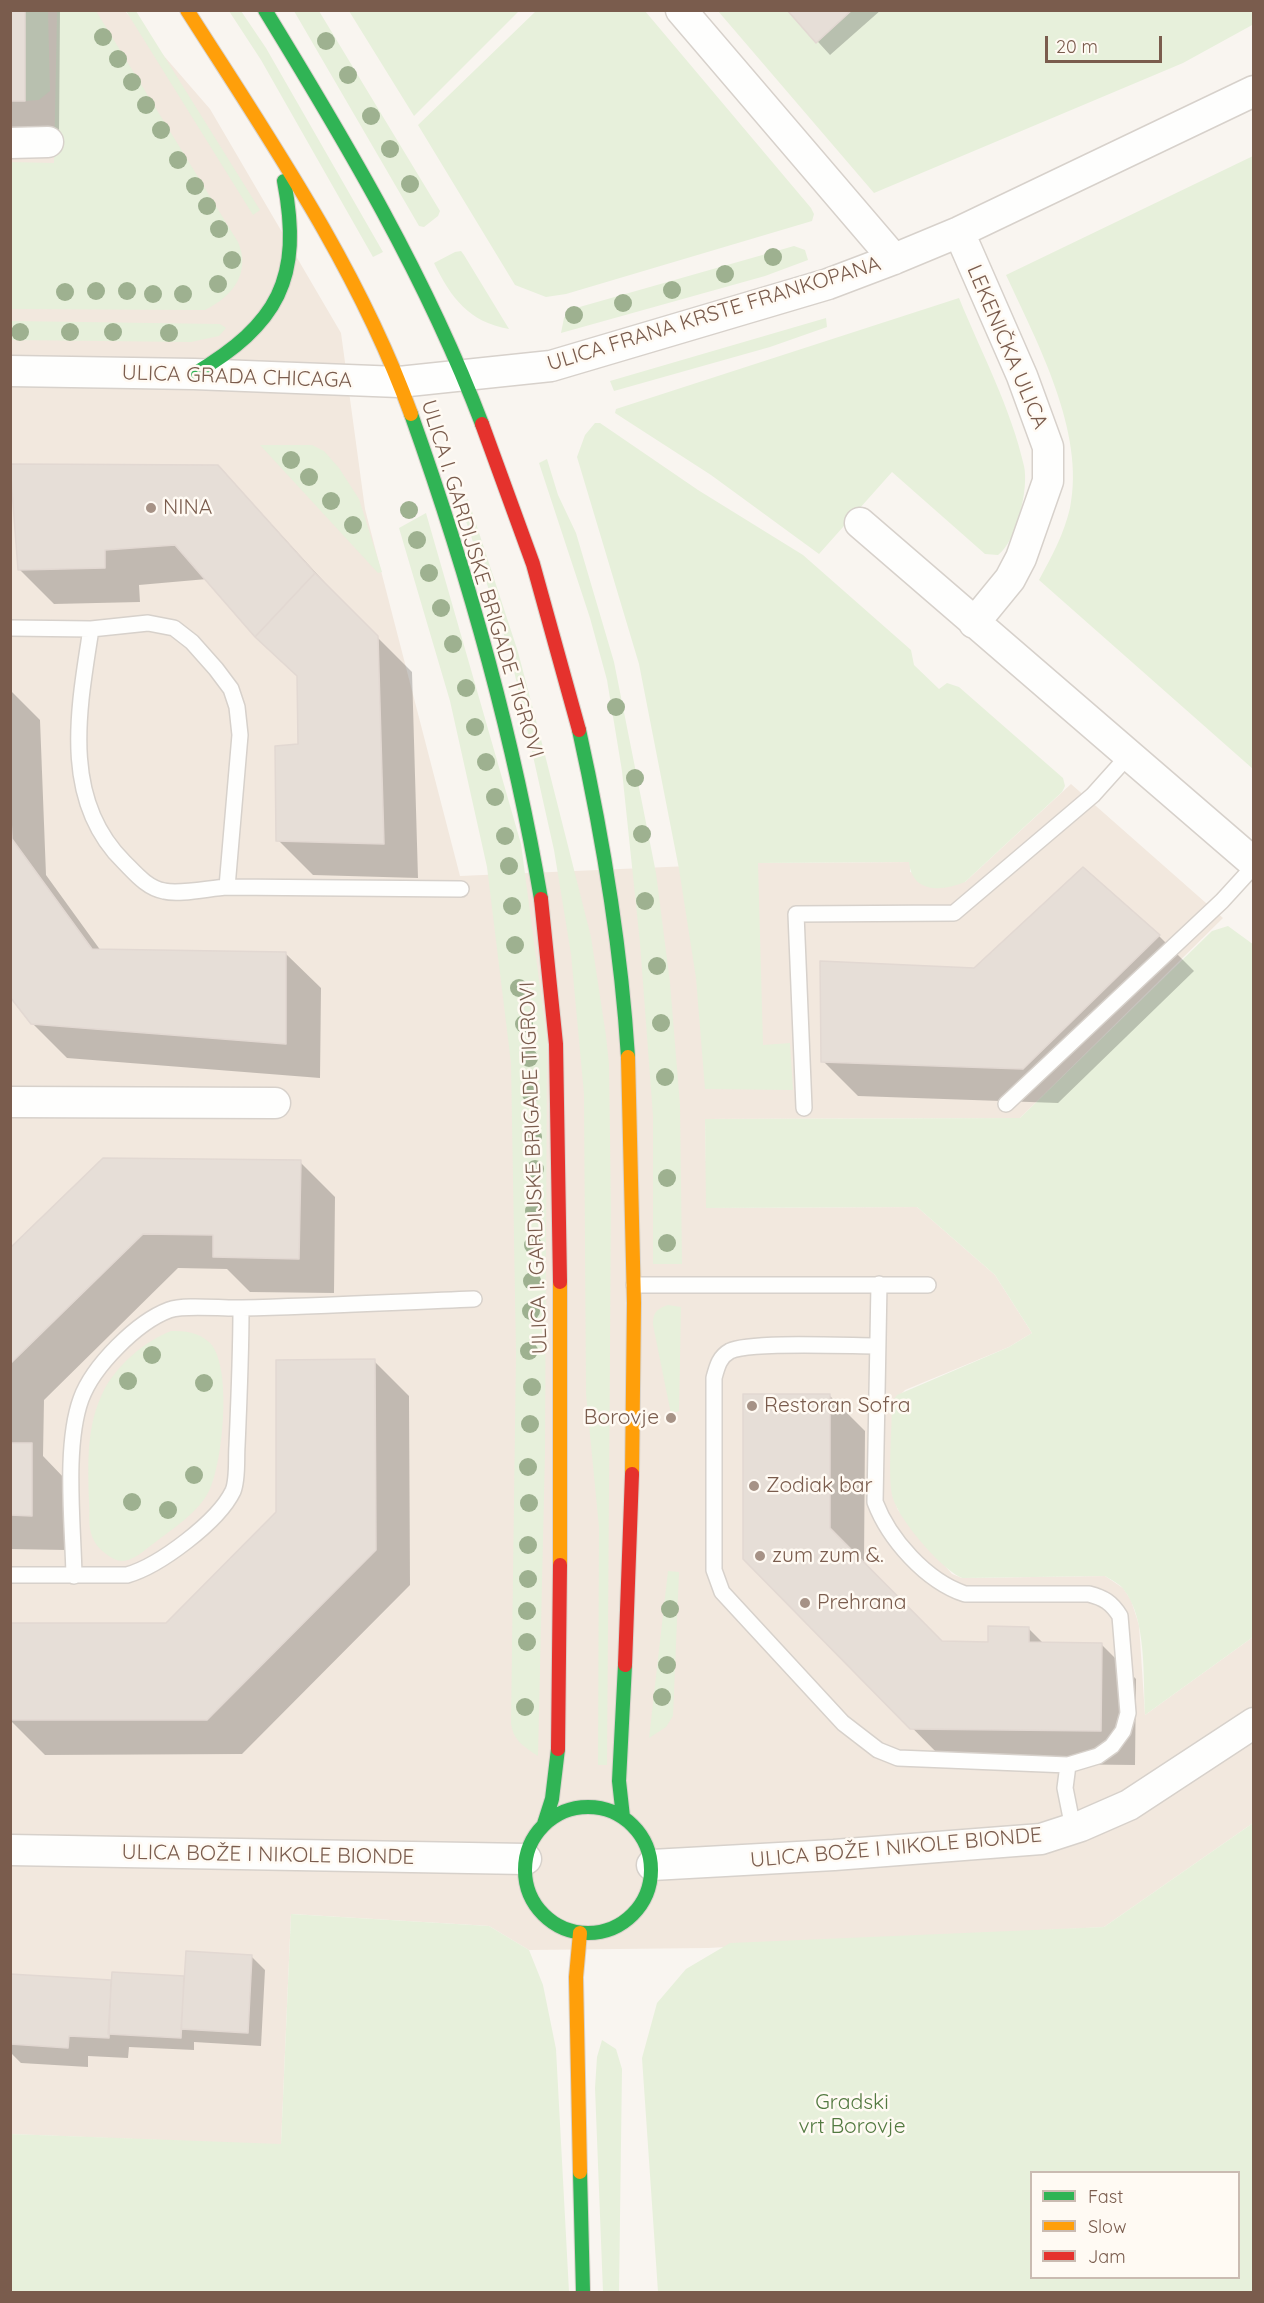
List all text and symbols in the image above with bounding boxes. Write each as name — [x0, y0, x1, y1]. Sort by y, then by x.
scale bar — [1048, 24, 1165, 62]
text: 20 m — [1056, 35, 1098, 58]
street label: ULICA FRANA KRSTE FRANKOPANA — [544, 251, 884, 377]
street label: LEKENIČKA ULICA — [961, 261, 1053, 433]
street label: ULICA GRADA CHICAGA — [121, 360, 353, 394]
street label: ULICA I. GARDIJSKE BRIGADE TIGROVI — [415, 397, 549, 761]
place label: NINA — [163, 495, 212, 521]
marker: NINA — [144, 501, 158, 515]
street label: ULICA I. GARDIJSKE BRIGADE TIGROVI — [515, 981, 553, 1355]
place label: Restoran Sofra — [764, 1393, 910, 1419]
marker: Restoran Sofra — [745, 1399, 759, 1413]
place label: Borovje — [584, 1405, 659, 1431]
marker: Borovje — [664, 1411, 678, 1425]
place label: Zodiak bar — [766, 1473, 873, 1499]
marker: Zodiak bar — [747, 1479, 761, 1493]
place label: zum zum &. — [772, 1543, 884, 1569]
marker: zum zum &. — [753, 1549, 767, 1563]
place label: Prehrana — [817, 1590, 906, 1616]
marker: Prehrana — [798, 1596, 812, 1610]
street label: ULICA BOŽE I NIKOLE BIONDE — [749, 1823, 1043, 1873]
street label: ULICA BOŽE I NIKOLE BIONDE — [121, 1840, 415, 1870]
park label: Gradski vrt Borovje — [798, 2090, 906, 2140]
legend — [1030, 2171, 1240, 2279]
text: Fast — [1088, 2185, 1123, 2208]
text: Slow — [1088, 2215, 1126, 2238]
text: Jam — [1088, 2245, 1126, 2268]

